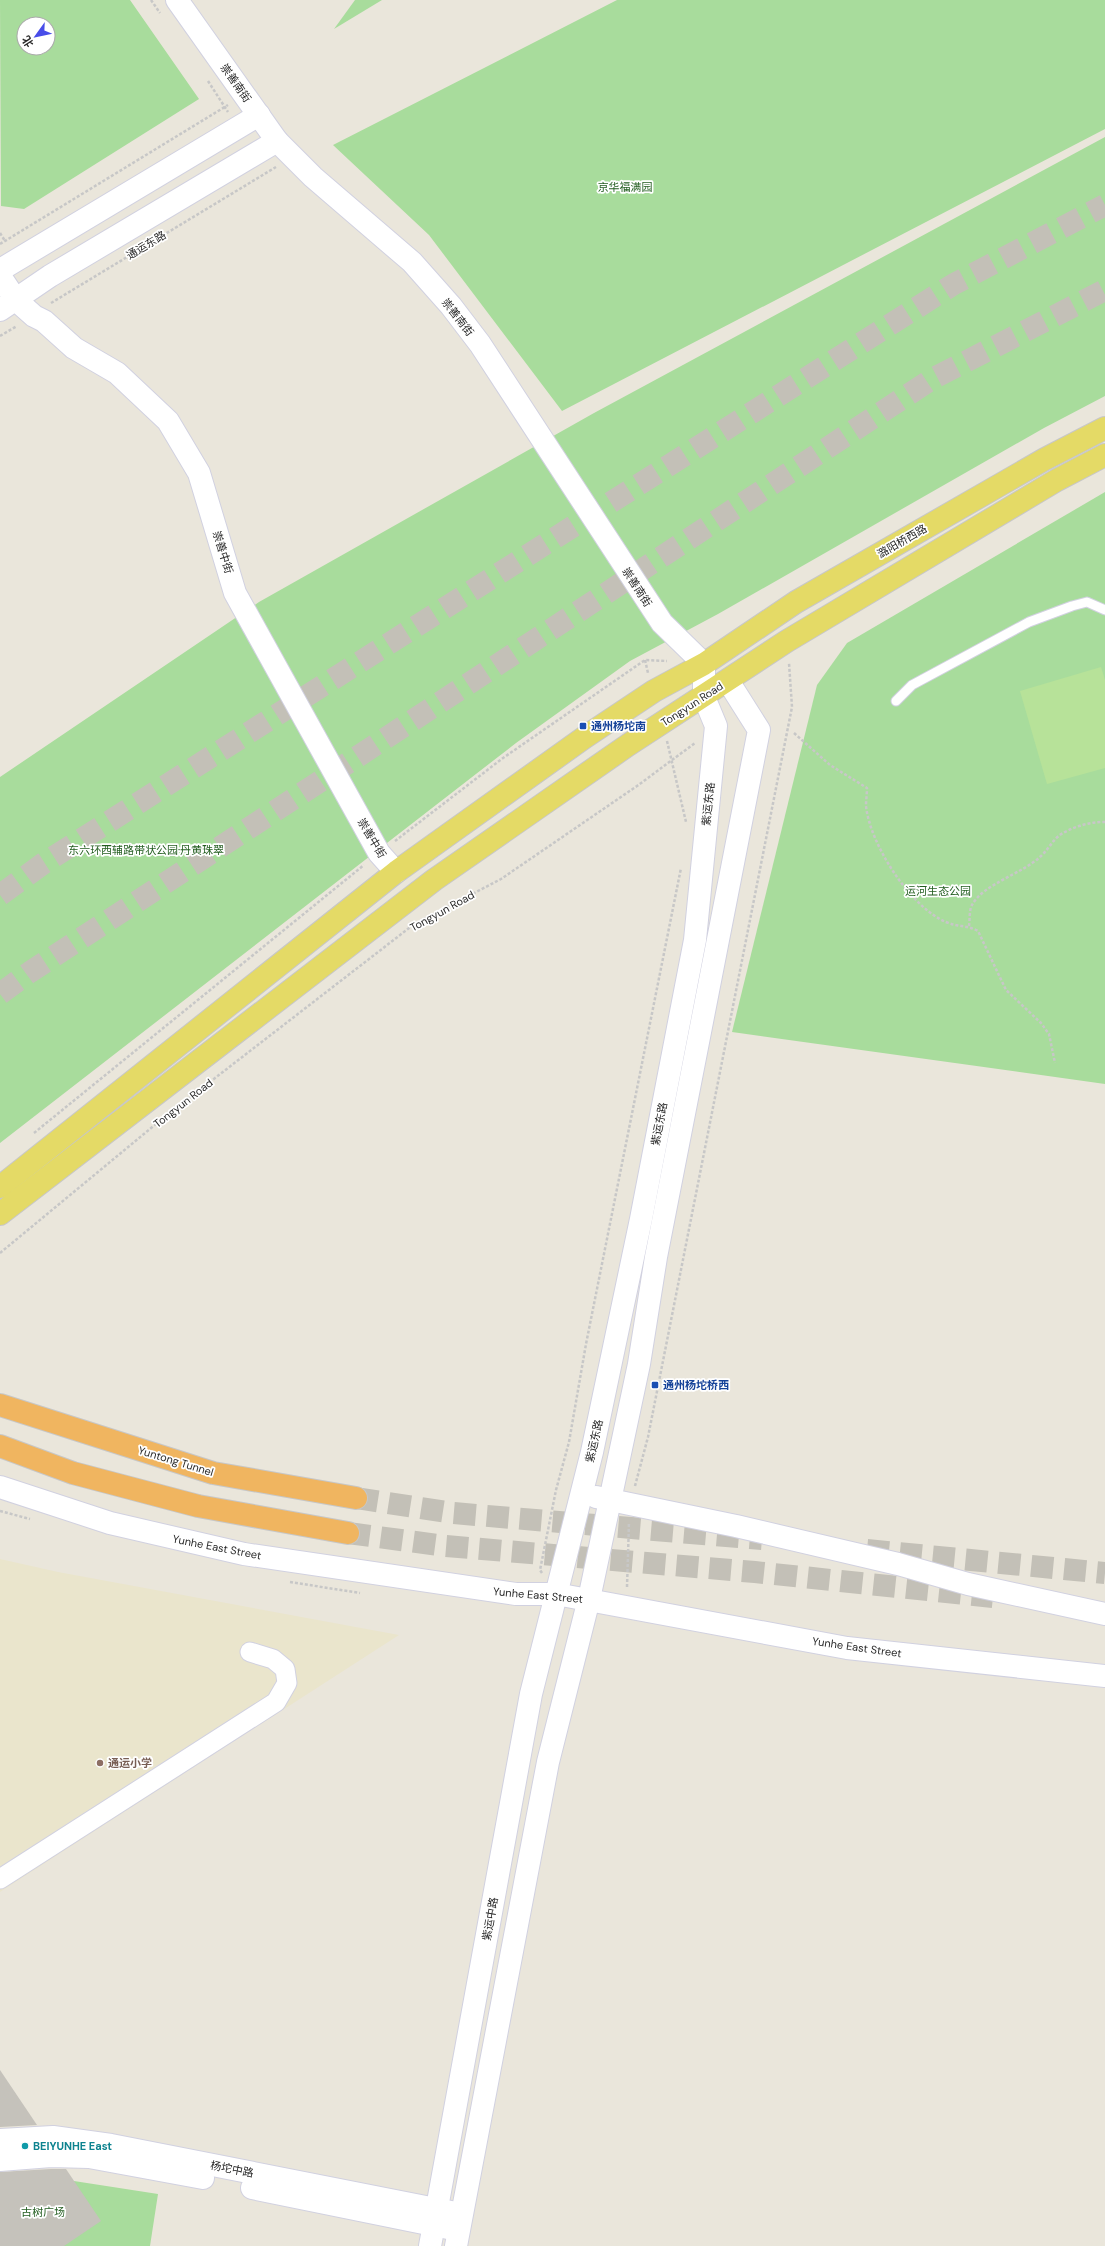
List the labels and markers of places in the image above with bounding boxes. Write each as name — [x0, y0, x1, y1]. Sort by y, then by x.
place label: 通州杨坨南 — [591, 719, 646, 733]
marker: 通州杨坨南 — [578, 721, 588, 731]
place label: 通州杨坨桥西 — [663, 1378, 729, 1392]
marker: 通州杨坨桥西 — [650, 1380, 660, 1390]
place label: 通运小学 — [108, 1756, 152, 1770]
marker: 通运小学 — [95, 1758, 105, 1768]
place label: BEIYUNHE East — [33, 2139, 112, 2153]
marker: BEIYUNHE East — [20, 2141, 30, 2151]

